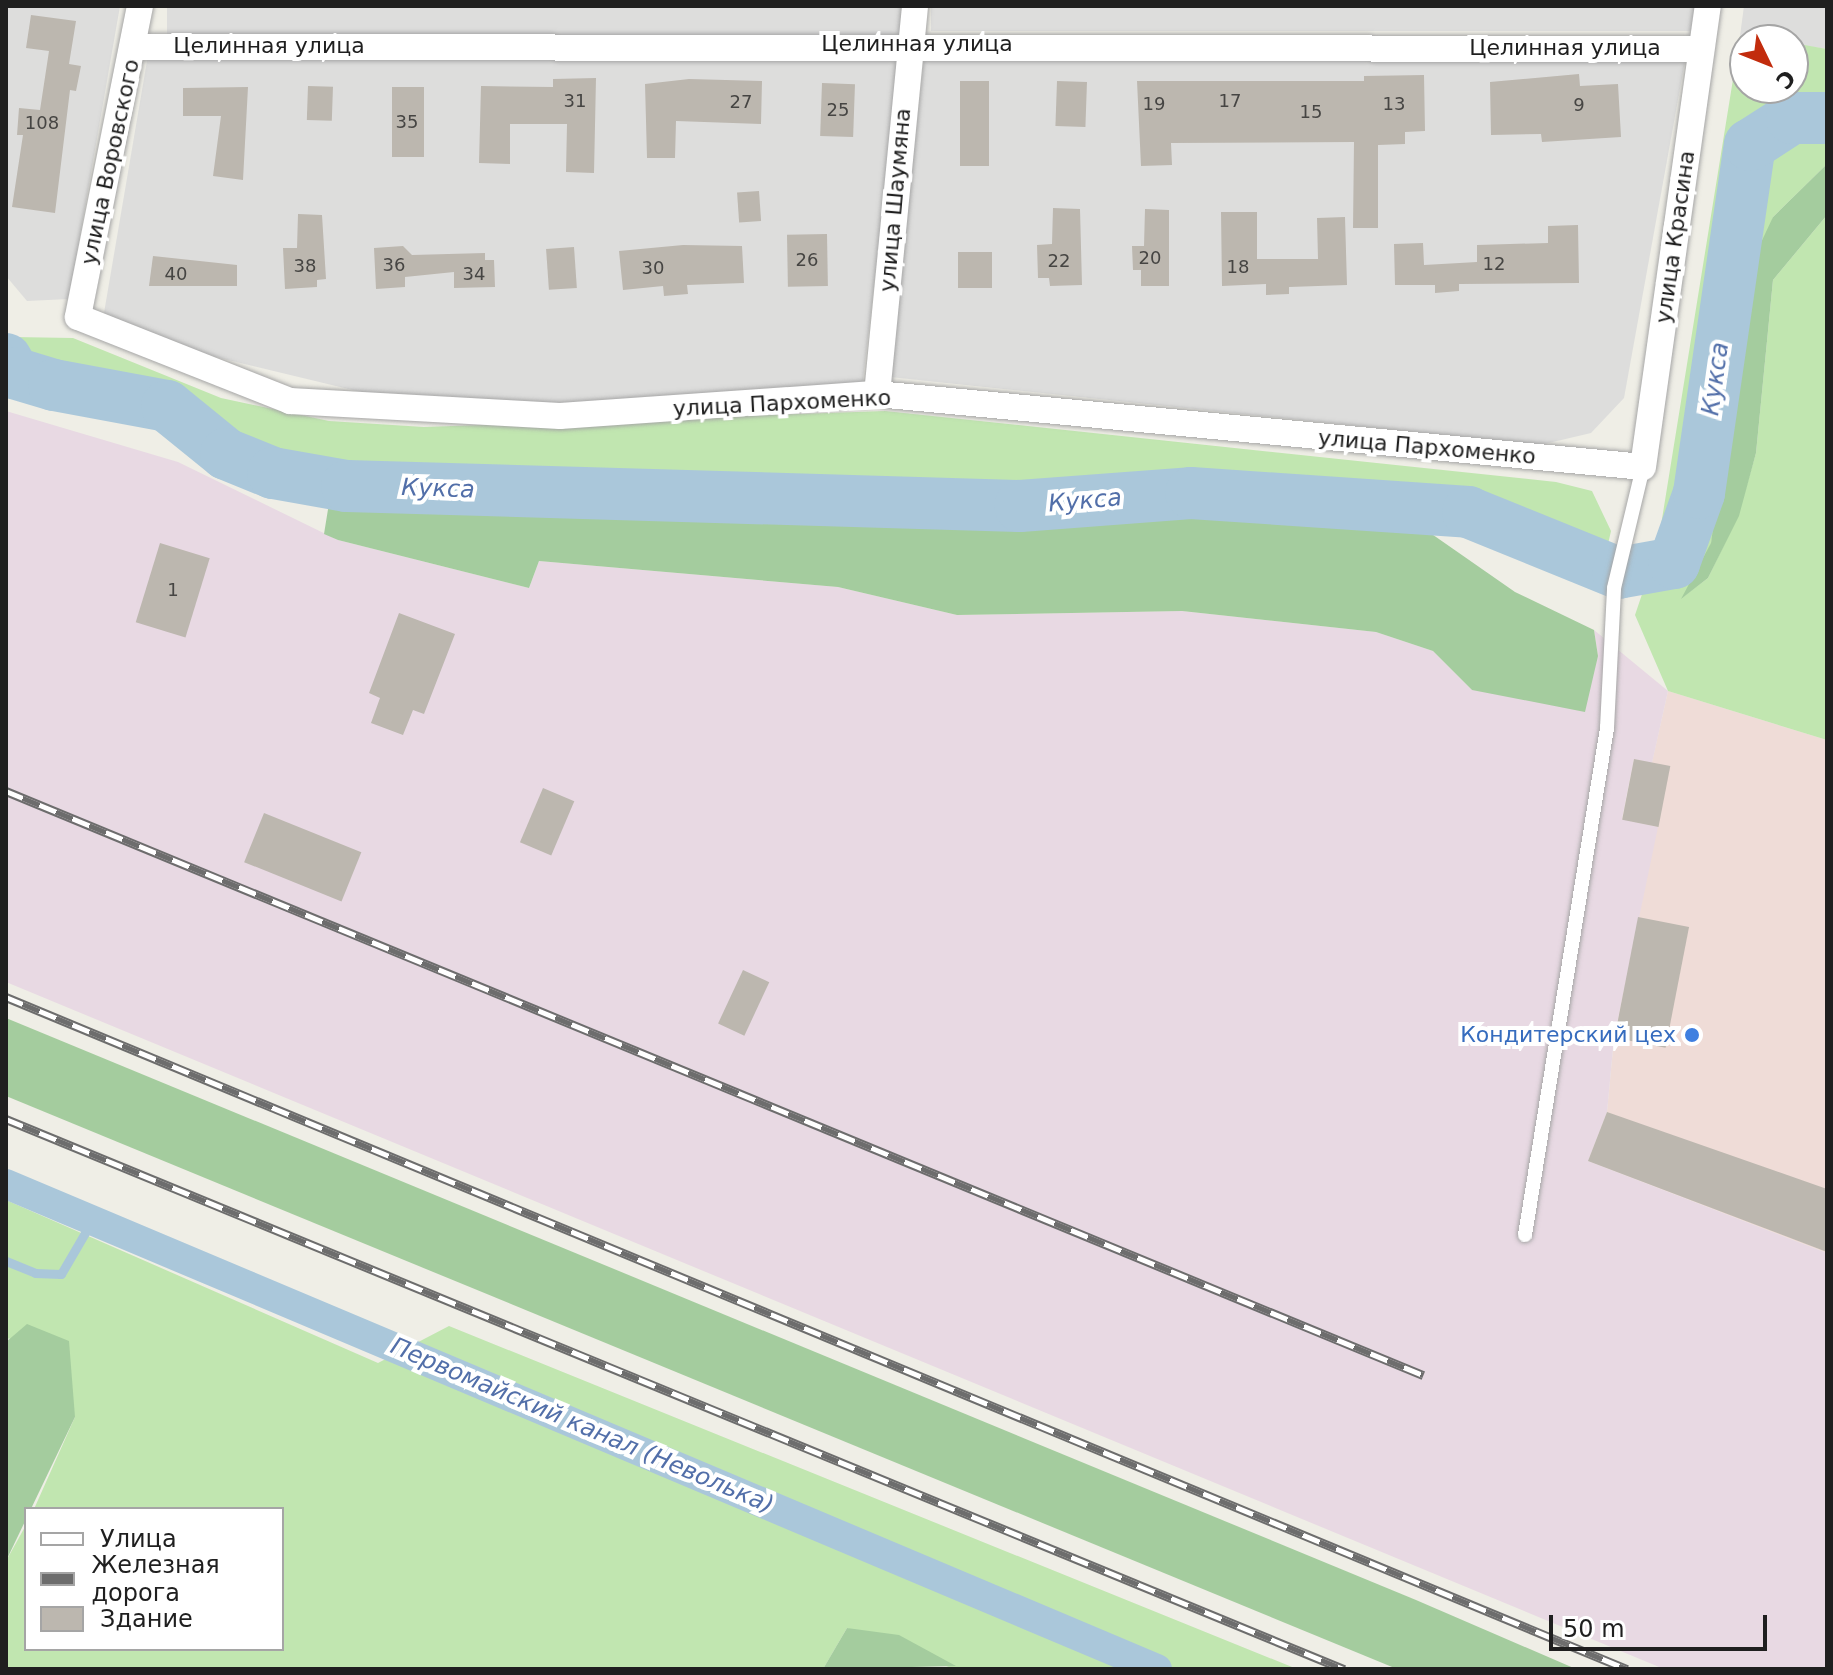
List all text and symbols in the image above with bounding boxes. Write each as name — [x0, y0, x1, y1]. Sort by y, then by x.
north arrow — [1729, 24, 1809, 104]
street label: Целинная улица — [821, 31, 1013, 57]
street label: Целинная улица — [173, 33, 365, 59]
street label: Целинная улица — [1469, 35, 1661, 61]
street label: улица Воровского — [75, 57, 145, 267]
text: С — [1771, 65, 1800, 94]
house number: 31 — [564, 90, 586, 112]
house number: 17 — [1219, 90, 1241, 112]
house number: 27 — [730, 91, 752, 113]
house number: 19 — [1143, 93, 1165, 115]
house number: 13 — [1383, 93, 1405, 115]
house number: 9 — [1573, 94, 1585, 116]
house number: 25 — [827, 99, 849, 121]
house number: 15 — [1300, 101, 1322, 123]
street label: улица Шаумяна — [874, 107, 916, 293]
house number: 35 — [396, 111, 418, 133]
house number: 108 — [25, 112, 59, 134]
street label: улица Красина — [1650, 149, 1700, 325]
house number: 20 — [1139, 247, 1161, 269]
house number: 26 — [796, 249, 818, 271]
house number: 22 — [1048, 250, 1070, 272]
house number: 12 — [1483, 253, 1505, 275]
house number: 36 — [383, 254, 405, 276]
house number: 38 — [294, 255, 316, 277]
house number: 18 — [1227, 256, 1249, 278]
house number: 30 — [642, 257, 664, 279]
house number: 40 — [165, 263, 187, 285]
house number: 34 — [463, 263, 485, 285]
water label: Кукса — [1697, 341, 1735, 417]
street label: улица Пархоменко — [672, 384, 892, 422]
street label: улица Пархоменко — [1317, 424, 1537, 470]
water label: Кукса — [401, 473, 475, 505]
water label: Кукса — [1047, 483, 1123, 519]
house number: 1 — [167, 579, 179, 601]
place label: Кондитерский цех — [1460, 1022, 1676, 1048]
marker: Кондитерский цех — [1683, 1026, 1701, 1044]
water label: Первомайский канал (Неволька) — [386, 1332, 778, 1520]
legend — [24, 1507, 284, 1651]
text: Улица — [100, 1525, 177, 1553]
text: Железная дорога — [91, 1551, 220, 1607]
scale bar — [1553, 1599, 1771, 1649]
text: Здание — [100, 1605, 193, 1633]
text: 50 m — [1563, 1615, 1625, 1643]

